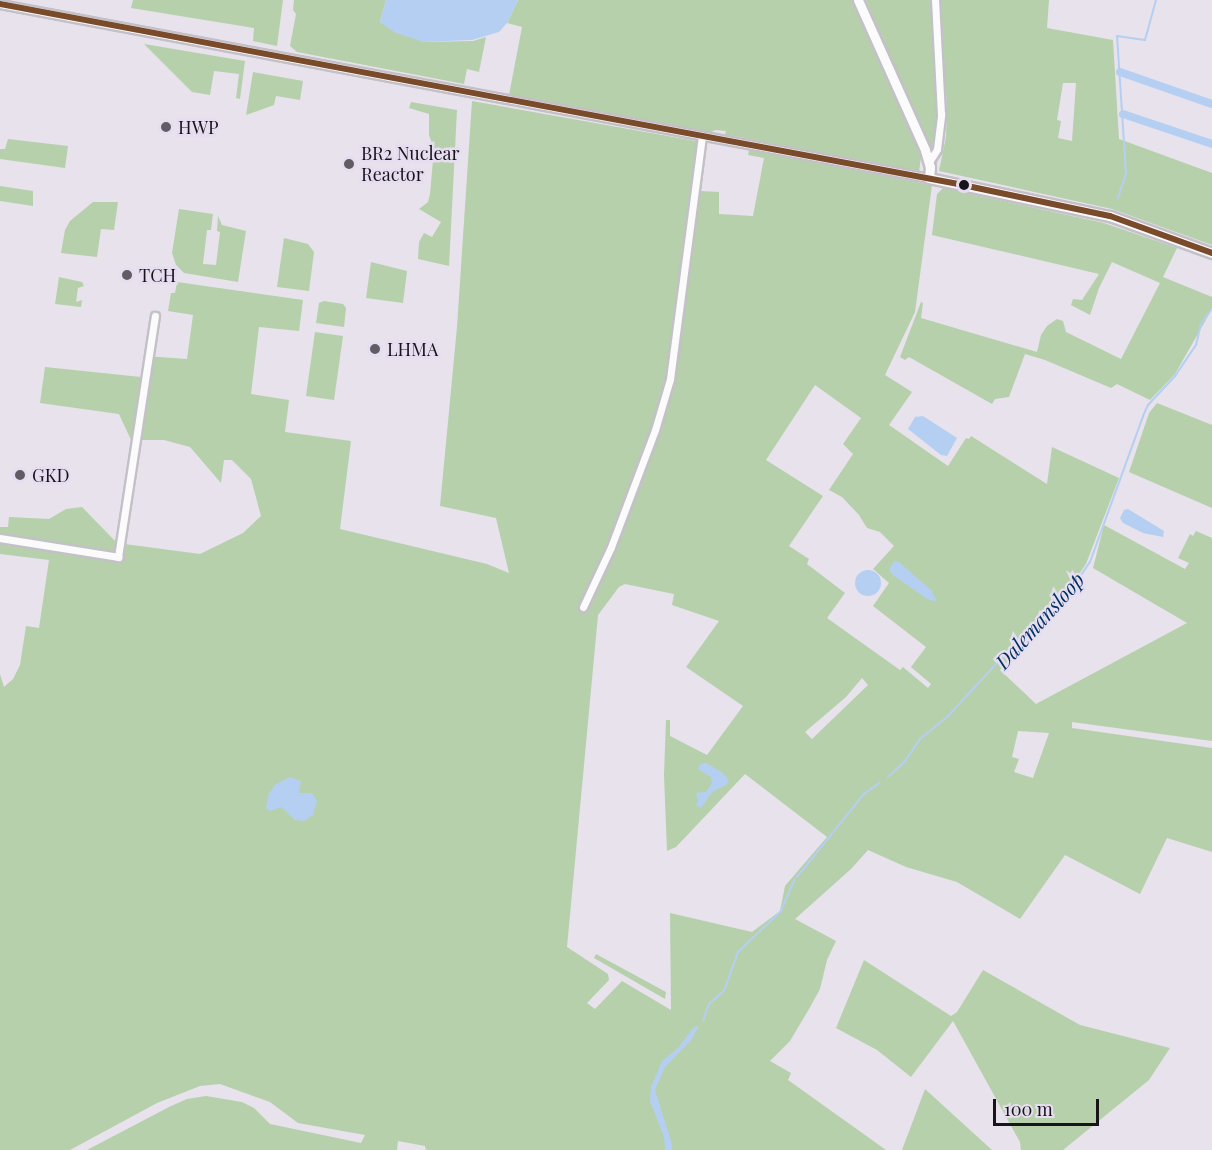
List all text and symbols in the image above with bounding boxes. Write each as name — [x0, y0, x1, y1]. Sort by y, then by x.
place label: HWP — [178, 116, 218, 138]
marker: HWP — [159, 120, 173, 134]
place label: BR2 Nuclear Reactor — [361, 143, 460, 186]
marker: BR2 Nuclear Reactor — [342, 157, 356, 171]
unlabelled marker — [958, 179, 970, 191]
place label: TCH — [139, 264, 176, 286]
marker: TCH — [120, 268, 134, 282]
place label: LHMA — [387, 338, 438, 360]
marker: LHMA — [368, 342, 382, 356]
place label: GKD — [32, 464, 69, 486]
marker: GKD — [13, 468, 27, 482]
water label: Dalemansloop — [990, 567, 1088, 673]
scale bar — [996, 1087, 1102, 1125]
text: 100 m — [1004, 1097, 1053, 1121]

